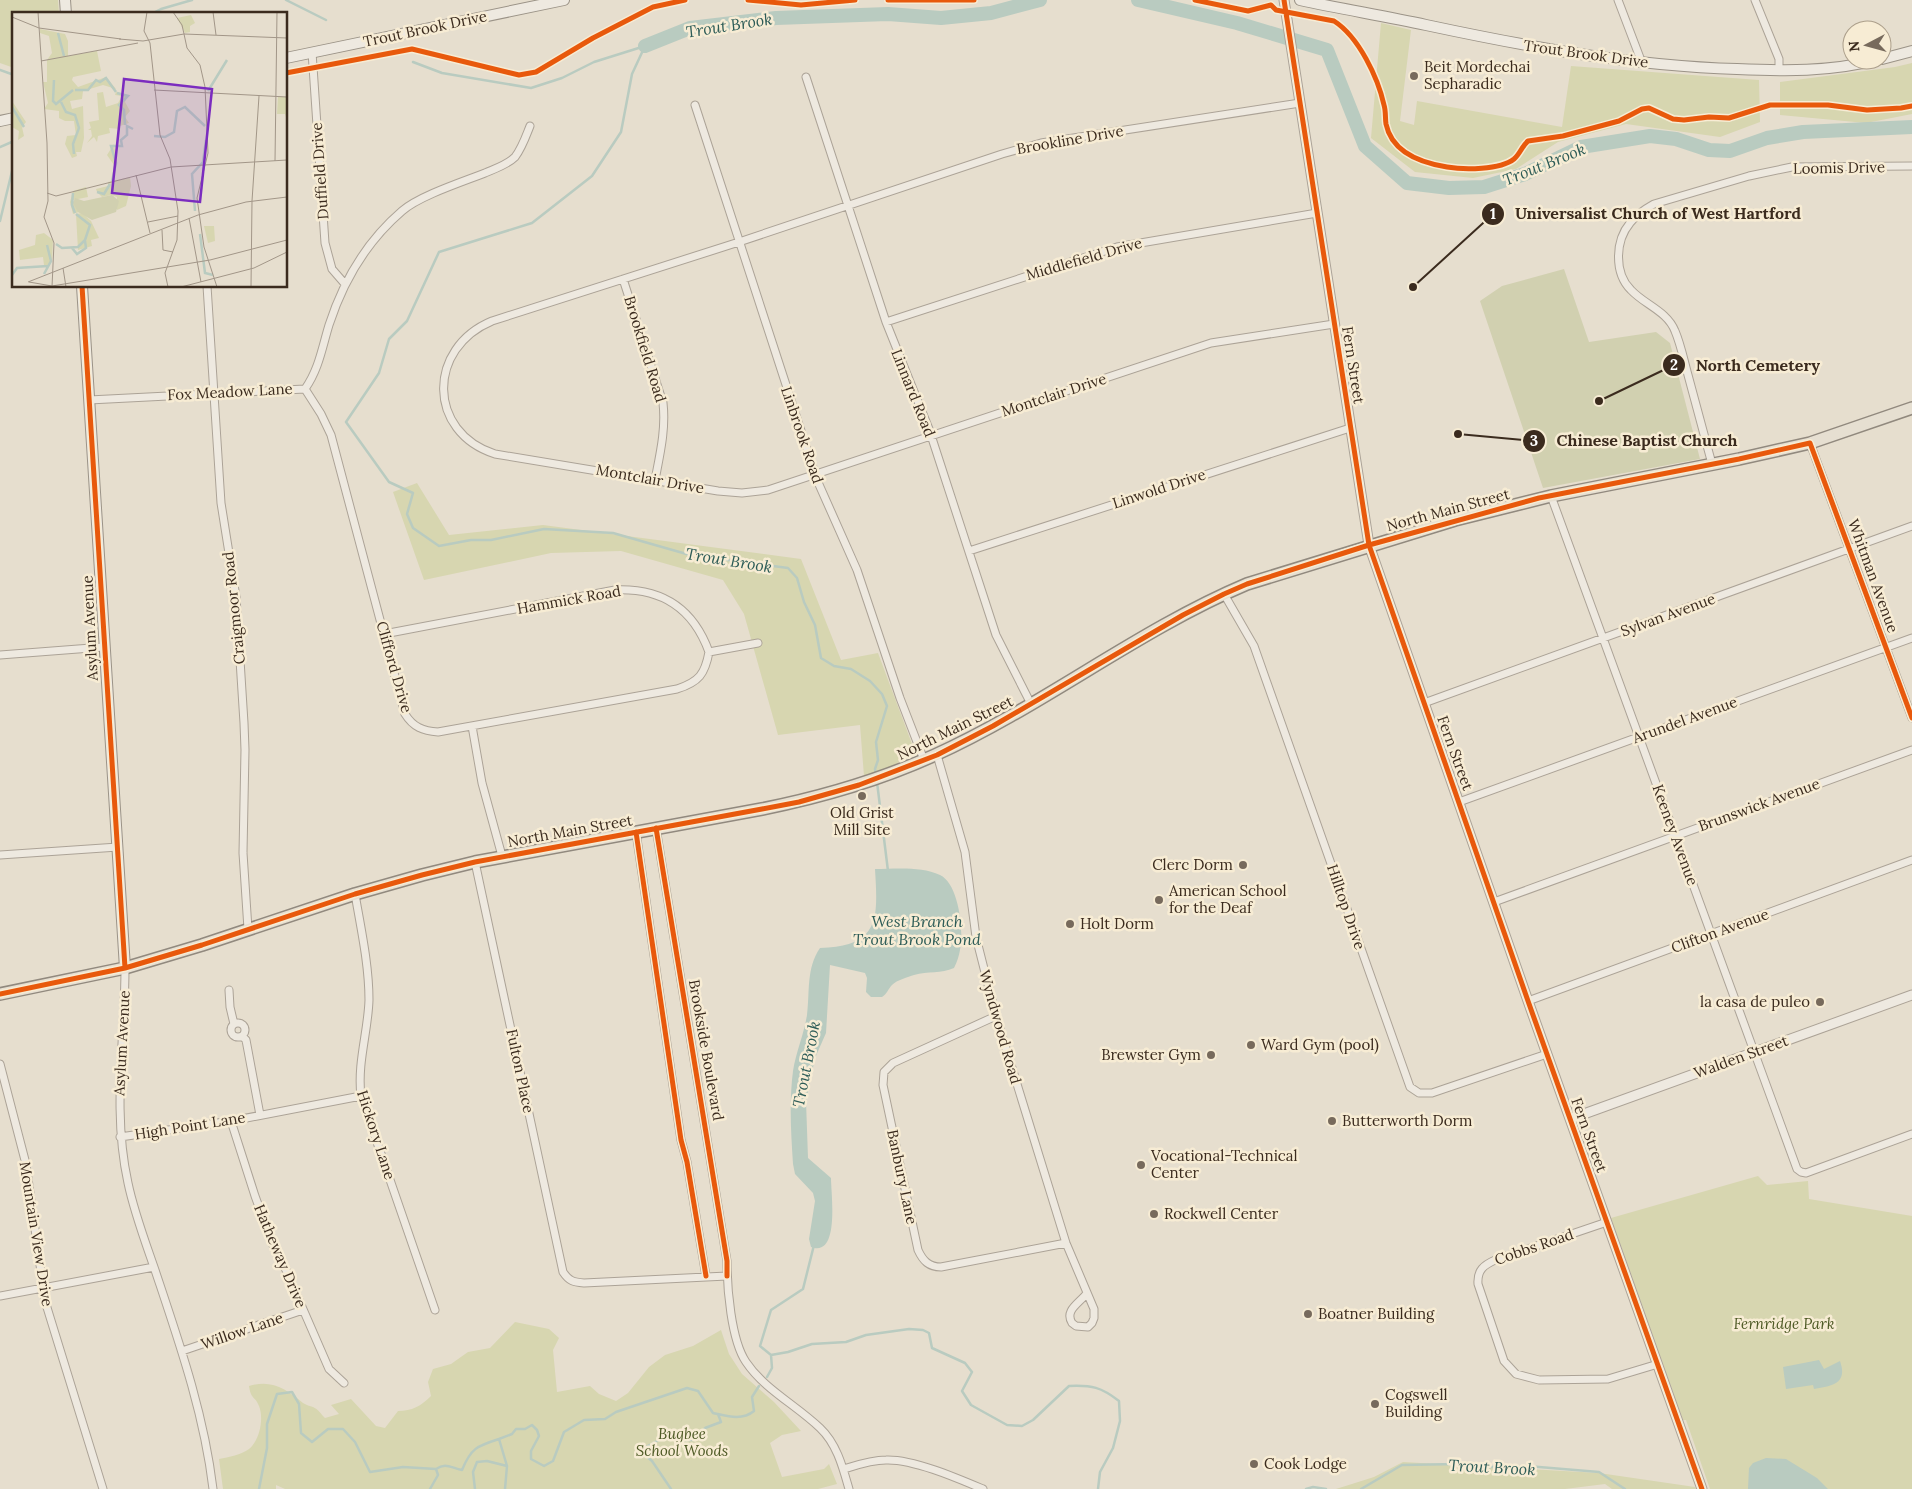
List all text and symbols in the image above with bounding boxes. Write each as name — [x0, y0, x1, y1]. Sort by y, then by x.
street label: Trout Brook Drive — [361, 6, 488, 51]
water label: Trout Brook — [684, 8, 774, 42]
inset map — [12, 12, 288, 288]
north arrow — [1842, 20, 1892, 70]
street label: Trout Brook Drive — [1522, 35, 1650, 72]
text: N — [1845, 40, 1864, 53]
place label: Beit Mordechai Sepharadic — [1424, 57, 1530, 93]
marker: Beit Mordechai Sepharadic — [1408, 70, 1420, 82]
street label: Brookline Drive — [1015, 121, 1125, 158]
street label: Duffield Drive — [307, 122, 332, 220]
water label: Trout Brook — [1500, 138, 1588, 190]
street label: Loomis Drive — [1793, 157, 1885, 178]
callout: Universalist Church of West Hartford — [1480, 198, 1812, 229]
text: Universalist Church of West Hartford — [1515, 203, 1802, 223]
text: 1 — [1490, 204, 1496, 223]
street label: Middlefield Drive — [1024, 233, 1144, 284]
street label: Brookfield Road — [620, 293, 671, 404]
street label: Fern Street — [1338, 325, 1369, 405]
street label: Linnard Road — [887, 346, 940, 439]
callout: North Cemetery — [1661, 350, 1830, 381]
text: 2 — [1670, 355, 1678, 374]
text: North Cemetery — [1696, 355, 1820, 375]
street label: Montclair Drive — [999, 369, 1109, 420]
street label: Fox Meadow Lane — [167, 379, 293, 404]
street label: Linbrook Road — [777, 384, 828, 486]
callout: Chinese Baptist Church — [1522, 425, 1748, 456]
text: Chinese Baptist Church — [1556, 430, 1738, 450]
text: 3 — [1530, 431, 1538, 450]
street label: Montclair Drive — [595, 460, 706, 497]
street label: Linwold Drive — [1110, 465, 1208, 513]
street label: North Main Street — [1384, 484, 1512, 535]
street label: Whitman Avenue — [1844, 516, 1903, 635]
water label: Trout Brook — [684, 543, 774, 577]
street label: Craigmoor Road — [218, 551, 249, 665]
street label: Asylum Avenue — [77, 575, 102, 682]
street label: Hammick Road — [515, 581, 622, 618]
street label: Sylvan Avenue — [1618, 589, 1718, 640]
street label: Clifford Drive — [372, 619, 417, 715]
street label: North Main Street — [894, 691, 1016, 764]
street label: Arundel Avenue — [1629, 692, 1740, 748]
street label: Fern Street — [1433, 713, 1478, 793]
street label: Brunswick Avenue — [1696, 774, 1822, 835]
street label: Keeney Avenue — [1648, 782, 1703, 888]
marker: Old Grist Mill Site — [856, 790, 868, 802]
place label: Old Grist Mill Site — [830, 803, 894, 839]
street label: North Main Street — [506, 810, 634, 851]
place label: Clerc Dorm — [1152, 855, 1233, 874]
marker: Clerc Dorm — [1237, 859, 1249, 871]
street label: Hilltop Drive — [1323, 862, 1370, 952]
place label: American School for the Deaf — [1168, 881, 1286, 917]
marker: American School for the Deaf — [1153, 894, 1165, 906]
street label: Clifton Avenue — [1668, 904, 1771, 957]
water label: West Branch Trout Brook Pond — [853, 911, 981, 949]
place label: Holt Dorm — [1080, 914, 1154, 933]
marker: Holt Dorm — [1064, 918, 1076, 930]
street label: Wyndwood Road — [975, 968, 1026, 1086]
street label: Brookside Boulevard — [685, 978, 728, 1122]
street label: Asylum Avenue — [109, 990, 134, 1097]
place label: la casa de puleo — [1700, 992, 1810, 1011]
marker: la casa de puleo — [1814, 996, 1826, 1008]
water label: Trout Brook — [788, 1019, 824, 1109]
street label: Fulton Place — [502, 1027, 539, 1115]
street label: Walden Street — [1691, 1031, 1791, 1082]
place label: Ward Gym (pool) — [1261, 1035, 1379, 1055]
marker: Ward Gym (pool) — [1245, 1039, 1257, 1051]
place label: Brewster Gym — [1101, 1045, 1201, 1064]
marker: Brewster Gym — [1205, 1049, 1217, 1061]
street label: Hickory Lane — [353, 1088, 400, 1182]
street label: Fern Street — [1567, 1095, 1612, 1175]
street label: High Point Lane — [133, 1107, 247, 1144]
place label: Butterworth Dorm — [1342, 1111, 1472, 1130]
marker: Butterworth Dorm — [1326, 1115, 1338, 1127]
street label: Banbury Lane — [883, 1128, 922, 1226]
place label: Vocational-Technical Center — [1150, 1146, 1298, 1182]
marker: Vocational-Technical Center — [1135, 1159, 1147, 1171]
street label: Mountain View Drive — [16, 1160, 57, 1308]
street label: Hatheway Drive — [250, 1201, 311, 1311]
place label: Rockwell Center — [1164, 1204, 1279, 1223]
marker: Rockwell Center — [1148, 1208, 1160, 1220]
street label: Cobbs Road — [1492, 1224, 1576, 1269]
place label: Boatner Building — [1318, 1304, 1435, 1323]
street label: Willow Lane — [198, 1308, 285, 1353]
marker: Boatner Building — [1302, 1308, 1314, 1320]
park label: Fernridge Park — [1733, 1314, 1835, 1333]
place label: Cogswell Building — [1385, 1385, 1448, 1421]
marker: Cogswell Building — [1369, 1398, 1381, 1410]
park label: Bugbee School Woods — [636, 1424, 728, 1460]
place label: Cook Lodge — [1264, 1454, 1347, 1473]
water label: Trout Brook — [1448, 1455, 1536, 1479]
marker: Cook Lodge — [1248, 1458, 1260, 1470]

